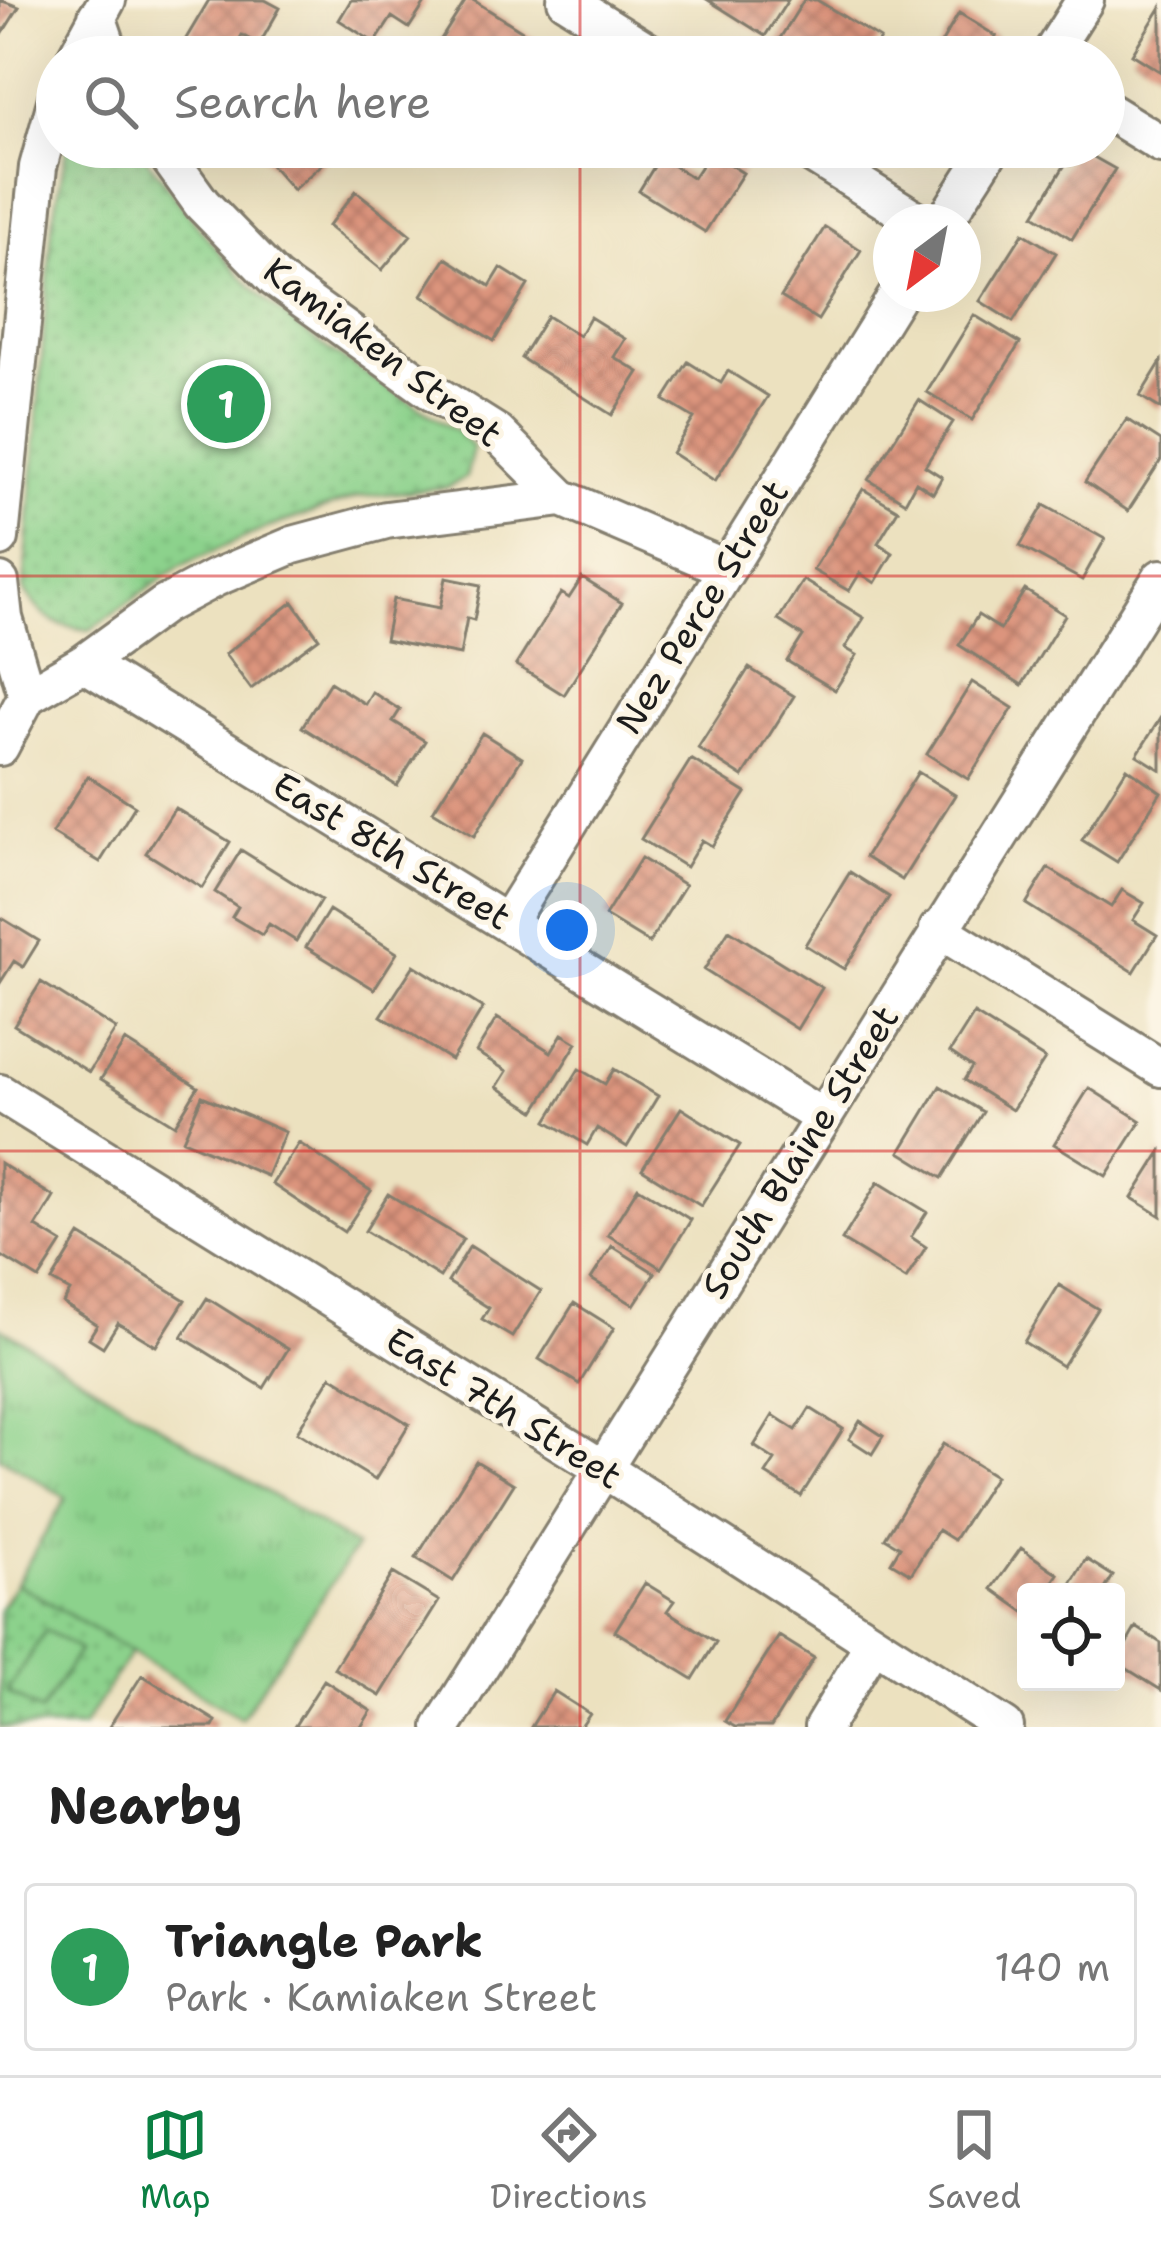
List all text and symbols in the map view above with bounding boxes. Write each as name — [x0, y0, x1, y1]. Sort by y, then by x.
search box — [36, 36, 1125, 168]
icon: search — [78, 69, 144, 135]
text: Search here — [174, 72, 431, 132]
north arrow — [873, 204, 981, 312]
street label: Kamiaken Street — [254, 246, 512, 458]
pin: 1 — [187, 359, 265, 449]
street label: Nez Perce Street — [604, 471, 800, 743]
street label: East 8th Street — [264, 761, 520, 941]
your location — [537, 900, 597, 960]
street label: South Blaine Street — [690, 996, 910, 1308]
street label: East 7th Street — [377, 1316, 631, 1500]
map controls — [1017, 1583, 1125, 1691]
button: locate — [1017, 1583, 1125, 1691]
text: Nearby — [48, 1771, 243, 1839]
text: Triangle Park — [165, 1911, 483, 1971]
text: 1 — [81, 1941, 99, 1993]
text: 140 m — [994, 1941, 1110, 1993]
text: Park · Kamiaken Street — [165, 1971, 597, 2023]
tab: Map — [140, 2102, 211, 2219]
tab: Directions — [490, 2102, 648, 2219]
tab: Saved — [927, 2102, 1021, 2219]

